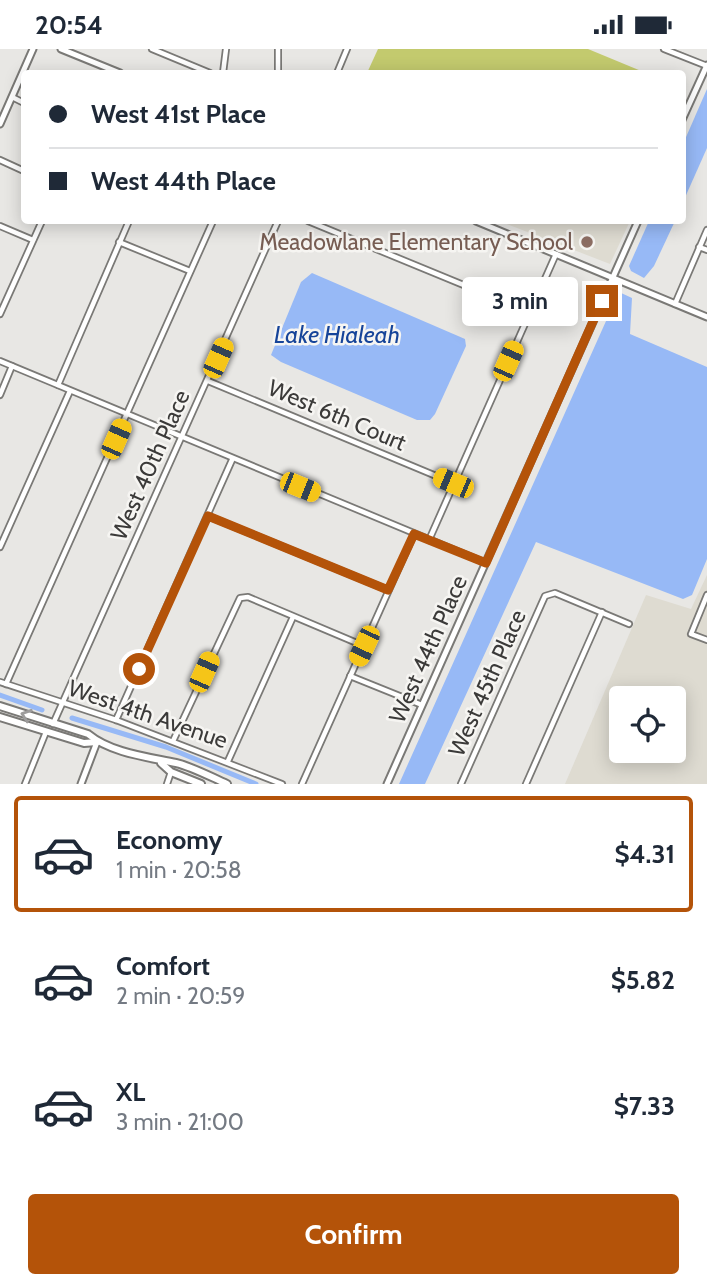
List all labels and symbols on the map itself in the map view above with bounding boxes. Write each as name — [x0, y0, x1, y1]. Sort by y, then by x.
place label: Meadowlane Elementary School — [259, 228, 574, 256]
marker: Meadowlane Elementary School — [579, 234, 595, 250]
callout: 3 min — [462, 277, 578, 325]
route end — [586, 285, 618, 317]
water label: Lake Hialeah — [274, 320, 400, 349]
car — [200, 335, 237, 381]
car — [490, 338, 527, 384]
street label: West 6th Court — [264, 373, 410, 457]
street label: West 40th Place — [104, 385, 196, 544]
car — [98, 416, 135, 462]
car — [430, 465, 477, 501]
car — [277, 469, 324, 505]
street label: West 44th Place — [383, 571, 473, 727]
street label: West 45th Place — [442, 605, 532, 761]
car — [346, 623, 383, 669]
car — [186, 649, 223, 695]
route start — [123, 653, 155, 685]
street label: West 4th Avenue — [65, 674, 232, 754]
one-way arrow — [21, 709, 33, 723]

